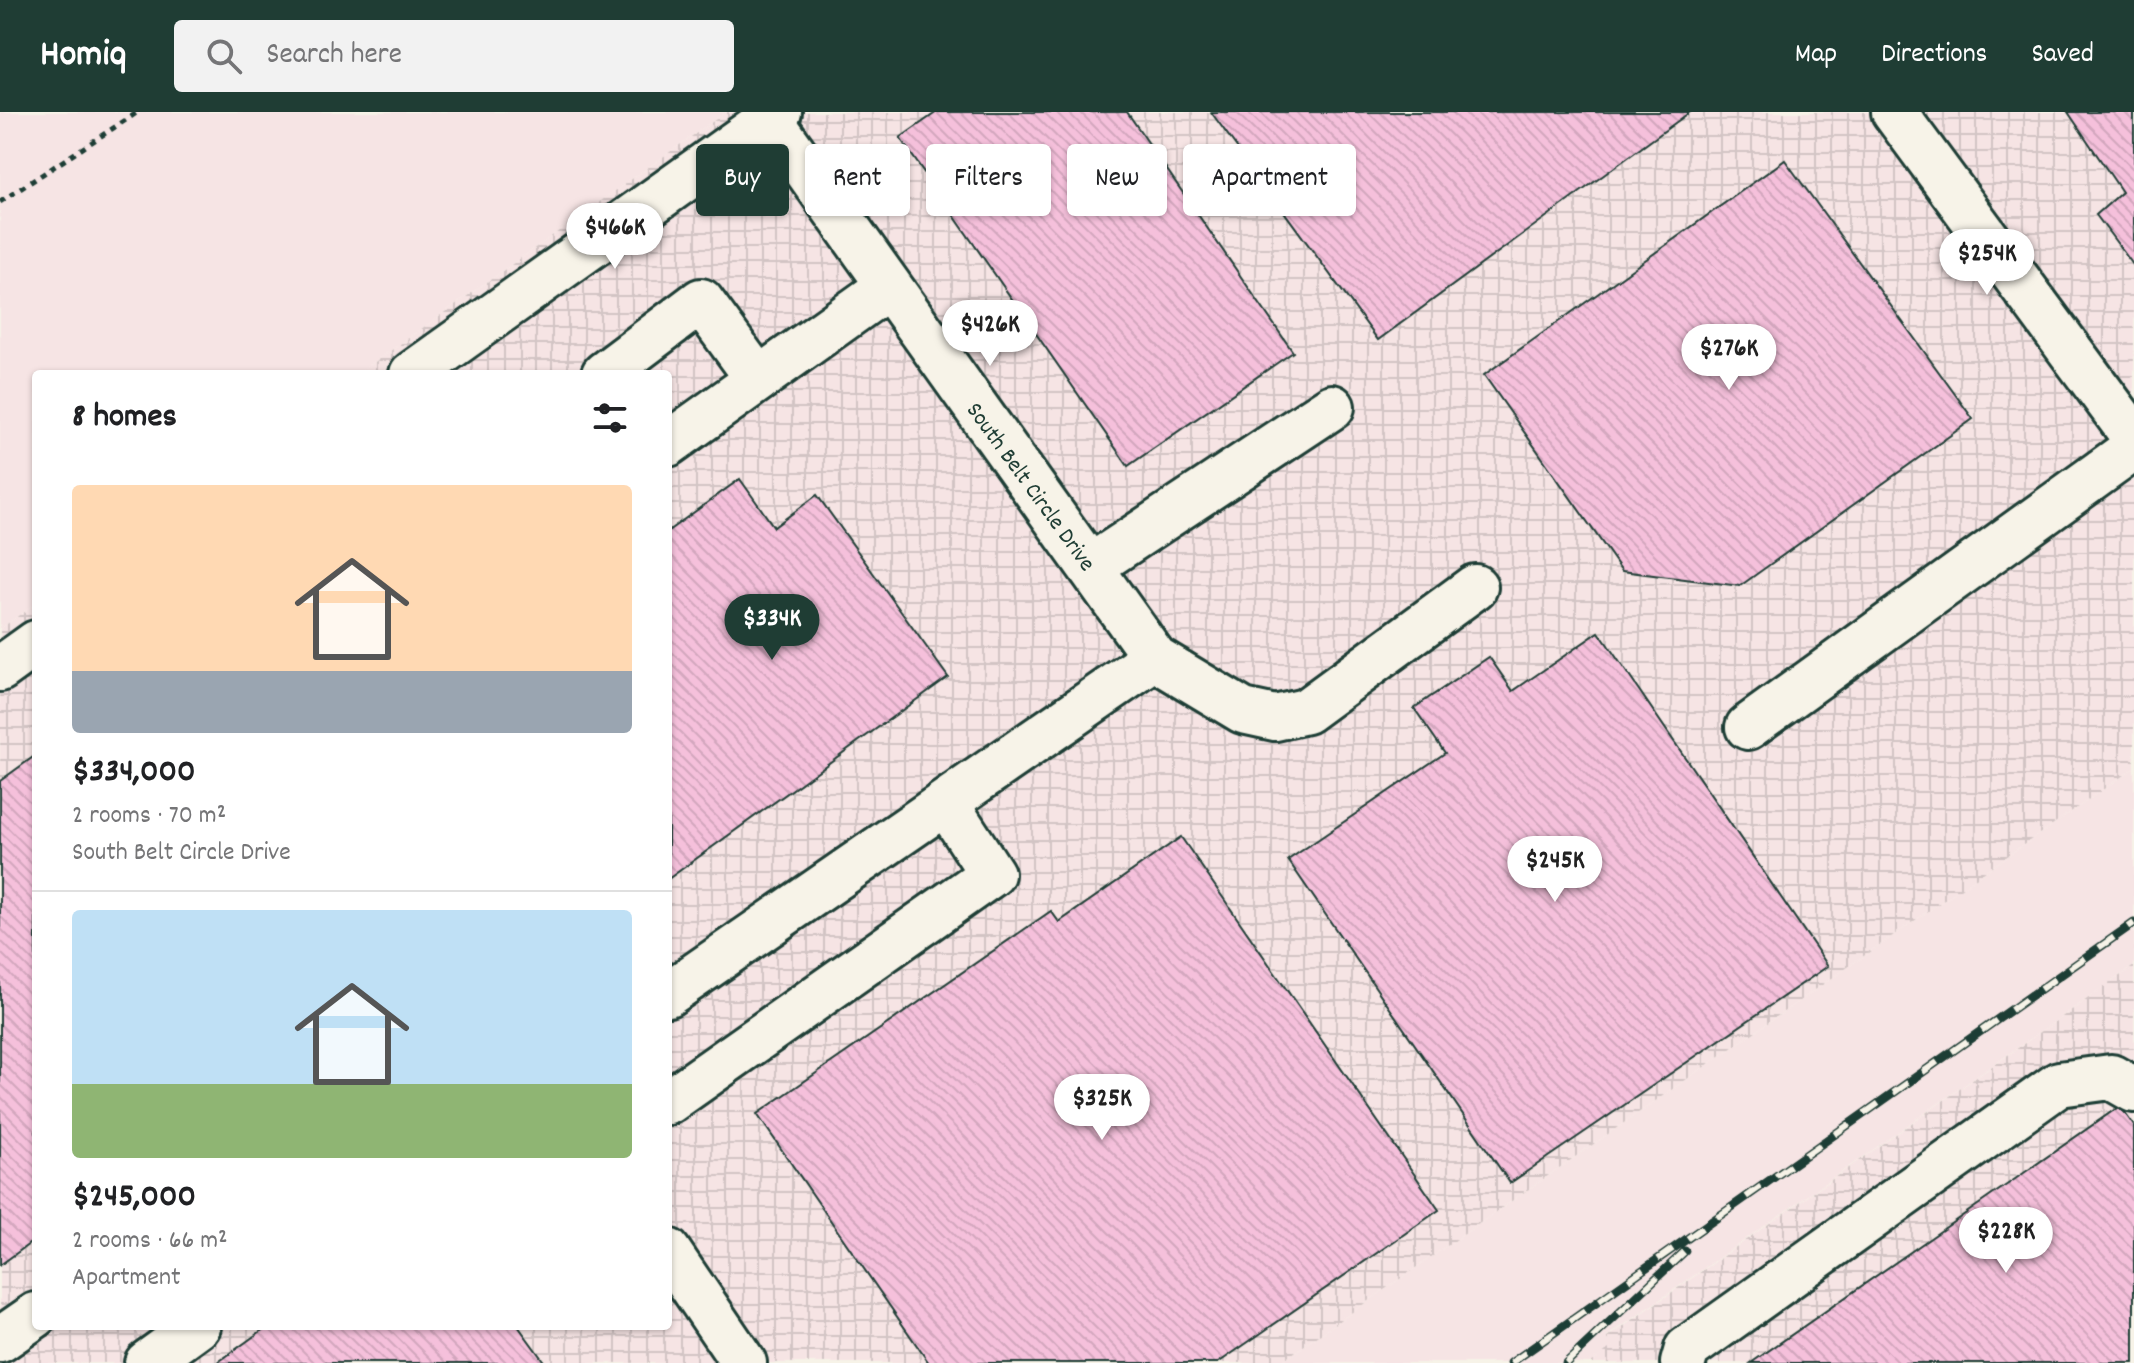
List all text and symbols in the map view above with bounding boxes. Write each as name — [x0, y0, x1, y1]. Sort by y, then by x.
search box — [174, 20, 734, 92]
text: Homiq — [40, 29, 126, 84]
icon: search — [202, 34, 246, 78]
text: Search here — [266, 35, 402, 78]
text: Map — [1795, 36, 1837, 76]
text: Directions — [1881, 36, 1987, 76]
text: Saved — [2031, 36, 2094, 76]
chip: Buy — [696, 144, 789, 216]
chip: Rent — [805, 144, 910, 216]
chip: Filters — [926, 144, 1051, 216]
chip: New — [1067, 144, 1167, 216]
chip: Apartment — [1183, 144, 1356, 216]
pin: $466K — [559, 203, 671, 271]
text: $466K — [584, 210, 646, 247]
pin: $254K — [1931, 229, 2043, 297]
text: $254K — [1957, 236, 2017, 273]
pin: $426K — [934, 300, 1046, 368]
text: $426K — [960, 307, 1020, 344]
pin: $276K — [1673, 324, 1785, 392]
text: $276K — [1699, 331, 1759, 368]
text: 8 homes — [72, 394, 177, 443]
icon: filters — [588, 396, 632, 440]
street label: South Belt Circle Drive — [957, 396, 1103, 579]
icon: home — [280, 537, 424, 681]
pin: $334K — [716, 594, 828, 662]
text: $334K — [742, 601, 802, 638]
text: $334,000 — [72, 749, 196, 798]
text: 2 rooms · 70 m² — [72, 798, 226, 835]
text: South Belt Circle Drive — [72, 835, 291, 872]
pin: $245K — [1499, 836, 1611, 904]
text: $245K — [1525, 843, 1585, 880]
icon: home — [280, 962, 424, 1106]
pin: $325K — [1046, 1074, 1158, 1142]
text: $325K — [1072, 1081, 1132, 1118]
text: $245,000 — [72, 1174, 196, 1223]
pin: $228K — [1950, 1207, 2062, 1275]
text: $228K — [1977, 1214, 2035, 1251]
text: 2 rooms · 66 m² — [72, 1223, 228, 1260]
text: Apartment — [72, 1260, 181, 1297]

